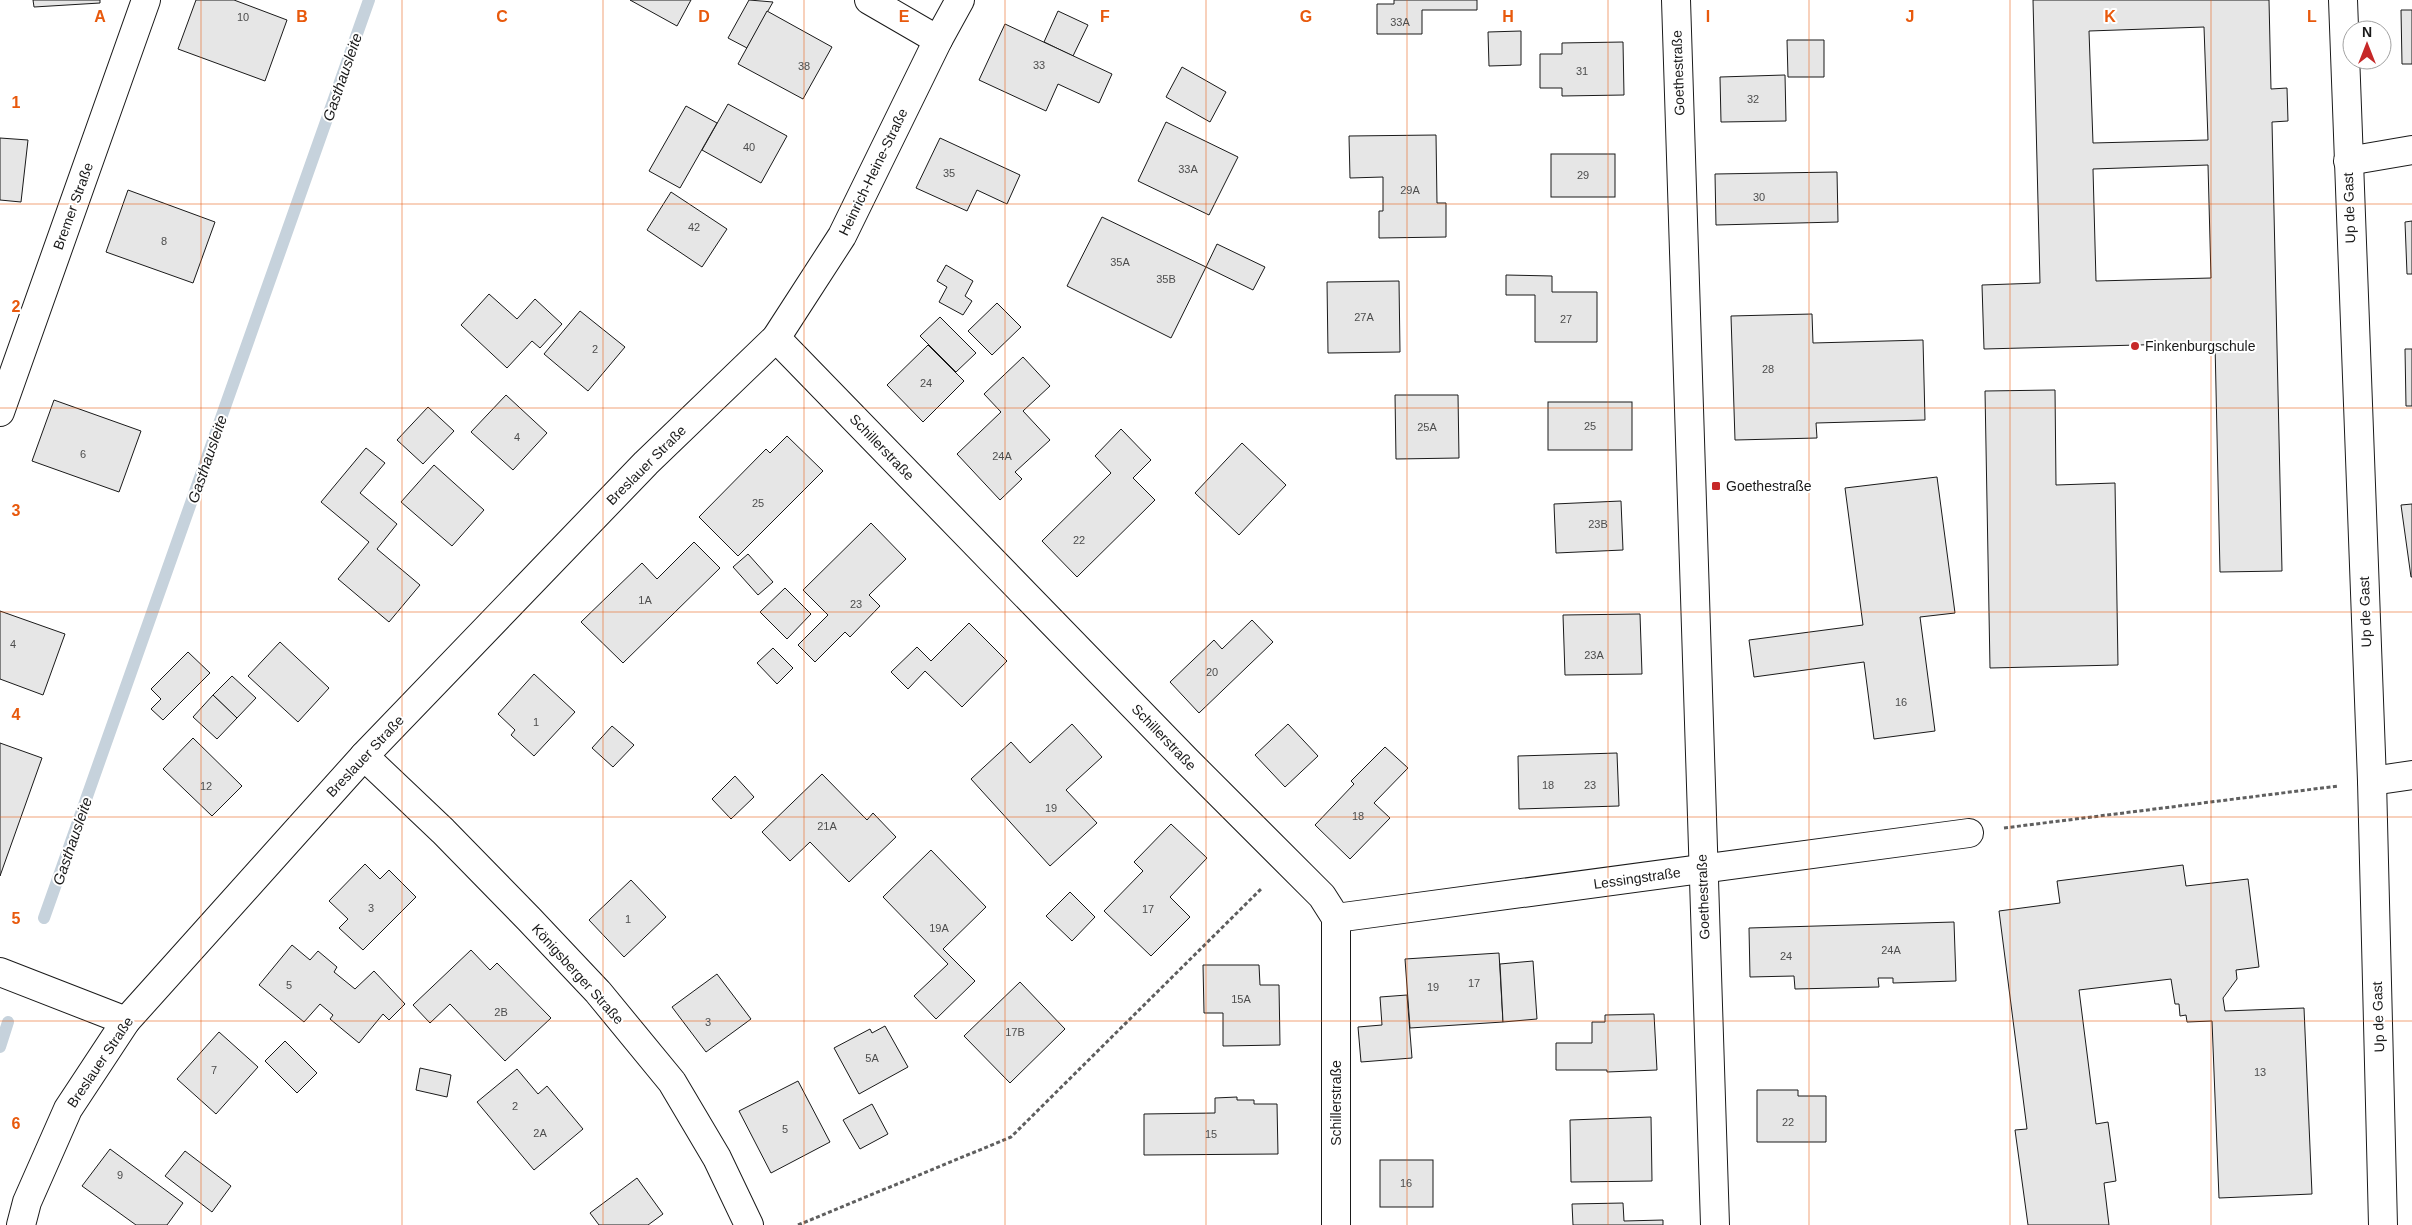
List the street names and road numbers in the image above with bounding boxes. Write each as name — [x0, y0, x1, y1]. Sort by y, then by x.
street label: Goethestraße — [1669, 30, 1687, 116]
street label: Heinrich-Heine-Straße — [835, 106, 911, 238]
street label: Bremer Straße — [50, 160, 96, 252]
street label: Up de Gast — [2340, 172, 2358, 244]
street label: Schillerstraße — [847, 411, 918, 483]
street label: Breslauer Straße — [603, 422, 689, 508]
street label: Up de Gast — [2356, 576, 2374, 648]
street label: Schillerstraße — [1129, 701, 1200, 773]
street label: Breslauer Straße — [323, 712, 407, 800]
street label: Goethestraße — [1694, 854, 1712, 940]
street label: Lessingstraße — [1592, 864, 1682, 892]
street label: Königsberger Straße — [529, 921, 627, 1028]
street label: Up de Gast — [2369, 981, 2387, 1053]
street label: Breslauer Straße — [64, 1013, 136, 1110]
street label: Schillerstraße — [1328, 1060, 1344, 1146]

